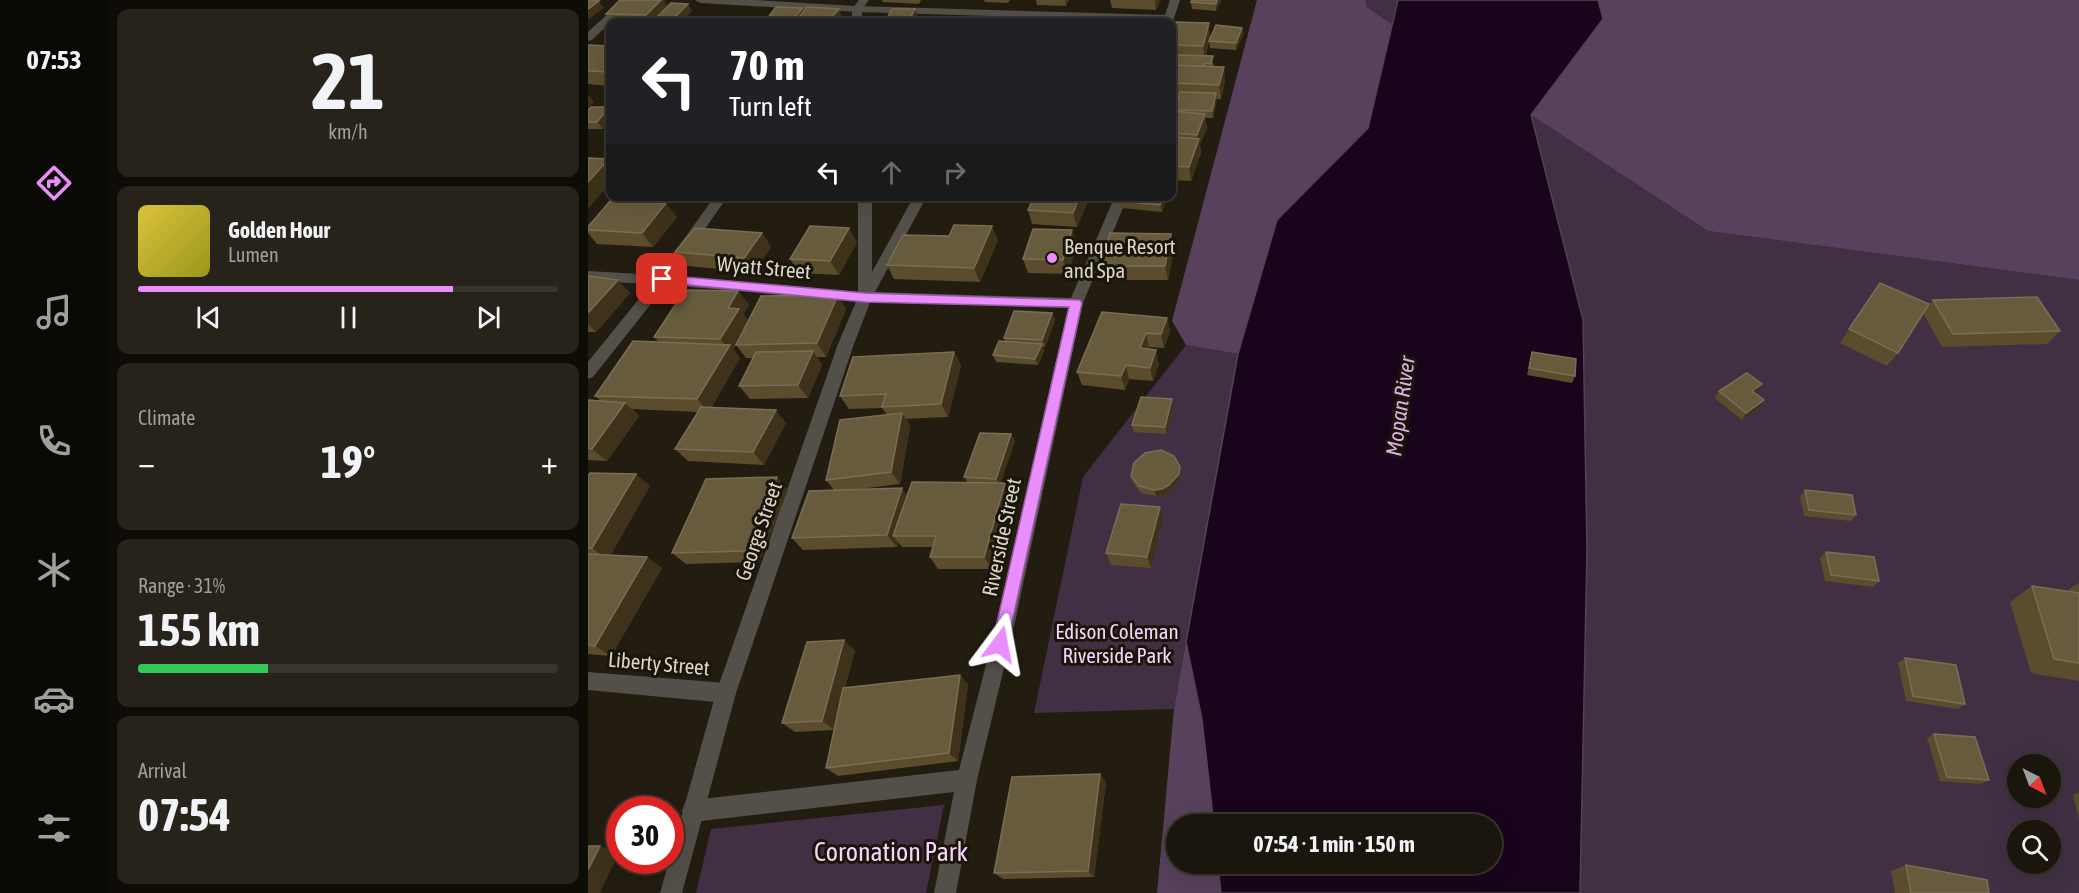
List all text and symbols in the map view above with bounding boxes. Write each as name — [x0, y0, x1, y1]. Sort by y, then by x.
text: 21 — [311, 36, 385, 126]
text: 70 m — [729, 41, 804, 89]
icon: left — [630, 42, 708, 120]
text: 07:53 — [26, 44, 82, 75]
text: Turn left — [729, 91, 812, 122]
text: km/h — [328, 120, 368, 143]
icon: left — [812, 156, 845, 189]
icon: ahead — [875, 156, 908, 189]
icon: right — [938, 156, 971, 189]
icon: directions — [33, 162, 75, 204]
text: Golden Hour — [228, 217, 330, 243]
place label: Benque Resort and Spa — [1064, 234, 1176, 282]
text: Lumen — [228, 243, 279, 266]
street label: Wyatt Street — [716, 251, 812, 283]
marker: Benque Resort and Spa — [1045, 251, 1059, 265]
pin — [636, 253, 687, 304]
icon: arrive — [645, 262, 678, 295]
icon: music — [33, 291, 75, 333]
icon: previous — [192, 301, 225, 334]
icon: pause — [332, 301, 365, 334]
icon: next — [472, 301, 505, 334]
water label: Mopan River — [1380, 353, 1420, 458]
text: Climate — [138, 406, 195, 429]
icon: phone — [33, 420, 75, 462]
text: 19° — [321, 436, 375, 488]
text: − — [138, 443, 155, 481]
text: + — [541, 443, 558, 481]
street label: Riverside Street — [977, 476, 1025, 598]
street label: George Street — [730, 478, 786, 584]
icon: climate — [33, 549, 75, 591]
text: Range · 31% — [138, 574, 225, 597]
text: 155 km — [138, 604, 260, 656]
position arrow — [968, 612, 1032, 676]
park label: Edison Coleman Riverside Park — [1055, 619, 1179, 667]
street label: Liberty Street — [607, 647, 711, 679]
icon: car — [33, 678, 75, 720]
north arrow — [2007, 754, 2061, 808]
map controls — [2007, 754, 2061, 874]
text: Arrival — [138, 759, 187, 782]
text: 07:54 — [138, 789, 231, 841]
speed limit sign: 30 — [606, 796, 684, 874]
icon: filters — [33, 807, 75, 849]
button: search — [2007, 820, 2061, 874]
text: 07:54 · 1 min · 150 m — [1253, 831, 1415, 857]
park label: Coronation Park — [814, 837, 968, 867]

